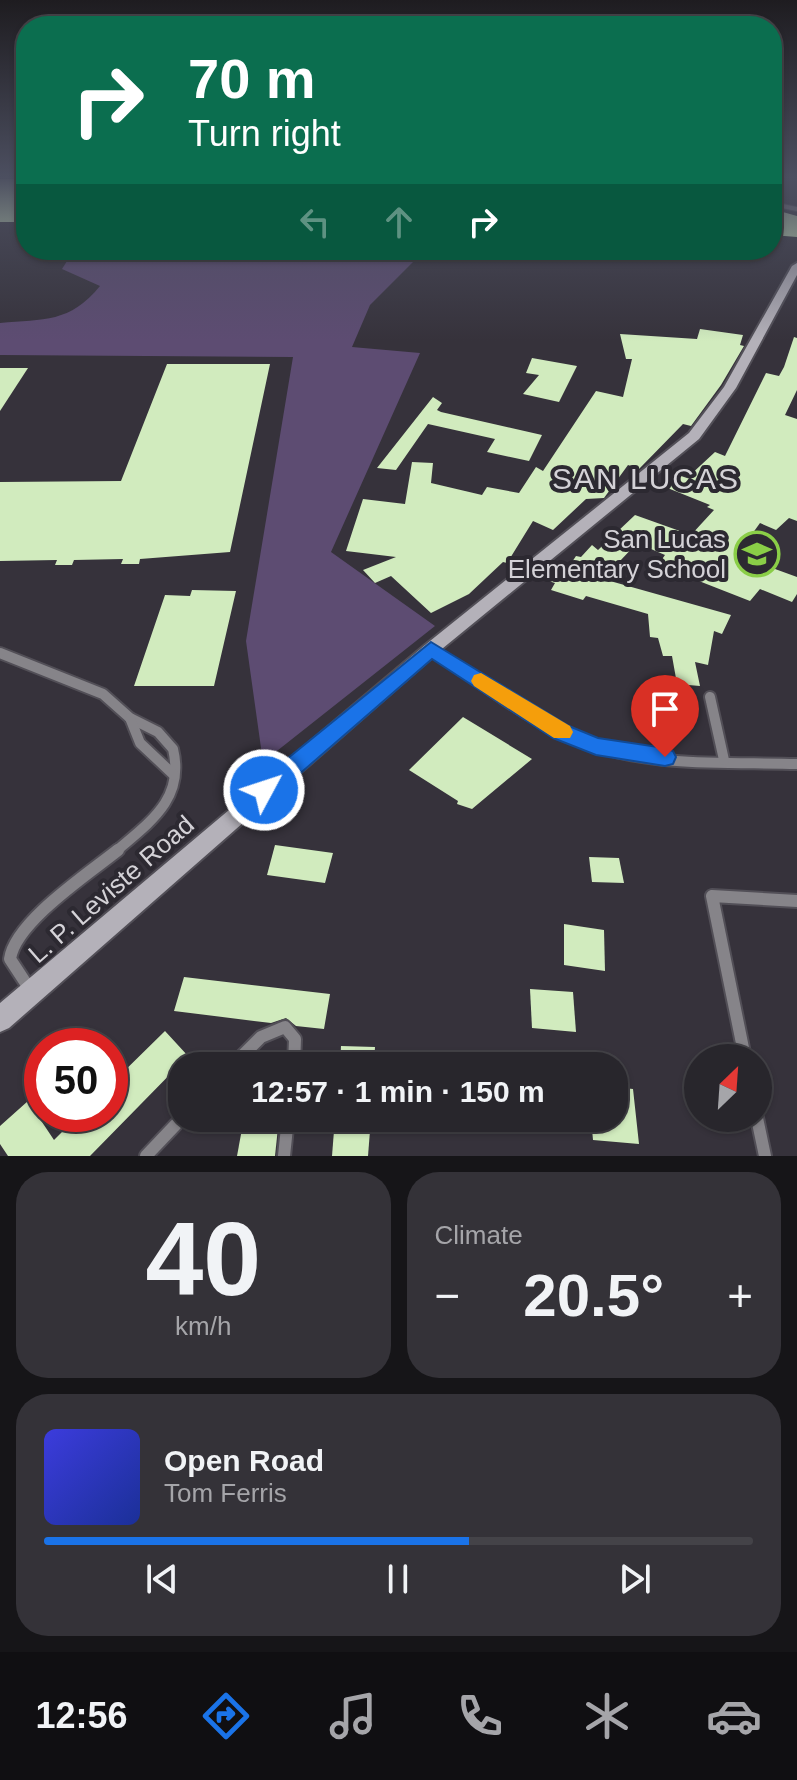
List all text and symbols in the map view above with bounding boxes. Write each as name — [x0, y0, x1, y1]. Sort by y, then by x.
text: 70 m — [188, 47, 316, 110]
icon: right — [56, 48, 160, 152]
text: Turn right — [188, 113, 341, 154]
icon: left — [293, 200, 337, 244]
icon: ahead — [377, 200, 421, 244]
icon: right — [461, 200, 505, 244]
district label: SAN LUCAS — [552, 462, 740, 495]
place label: San Lucas Elementary School — [508, 524, 726, 584]
school or university icon: San Lucas Elementary School — [733, 530, 781, 578]
pin — [631, 675, 699, 757]
icon: arrive — [643, 687, 687, 731]
position arrow — [222, 748, 306, 832]
street label: L. P. Leviste Road — [22, 809, 200, 969]
speed limit sign: 50 — [24, 1028, 128, 1132]
north arrow — [684, 1044, 772, 1132]
map controls — [684, 1044, 772, 1132]
text: 12:57 · 1 min · 150 m — [251, 1075, 545, 1108]
text: 40 — [145, 1201, 261, 1317]
text: Climate — [435, 1220, 523, 1250]
text: 20.5° — [523, 1262, 664, 1329]
text: − — [435, 1271, 460, 1320]
text: + — [727, 1271, 753, 1320]
text: km/h — [175, 1311, 231, 1341]
text: Open Road — [164, 1444, 324, 1477]
text: Tom Ferris — [164, 1478, 287, 1508]
icon: previous — [140, 1557, 184, 1601]
icon: pause — [376, 1557, 420, 1601]
icon: next — [613, 1557, 657, 1601]
icon: directions — [198, 1688, 254, 1744]
icon: music — [325, 1688, 381, 1744]
icon: phone — [452, 1688, 508, 1744]
icon: climate — [579, 1688, 635, 1744]
icon: car — [706, 1688, 762, 1744]
text: 12:56 — [35, 1695, 127, 1736]

